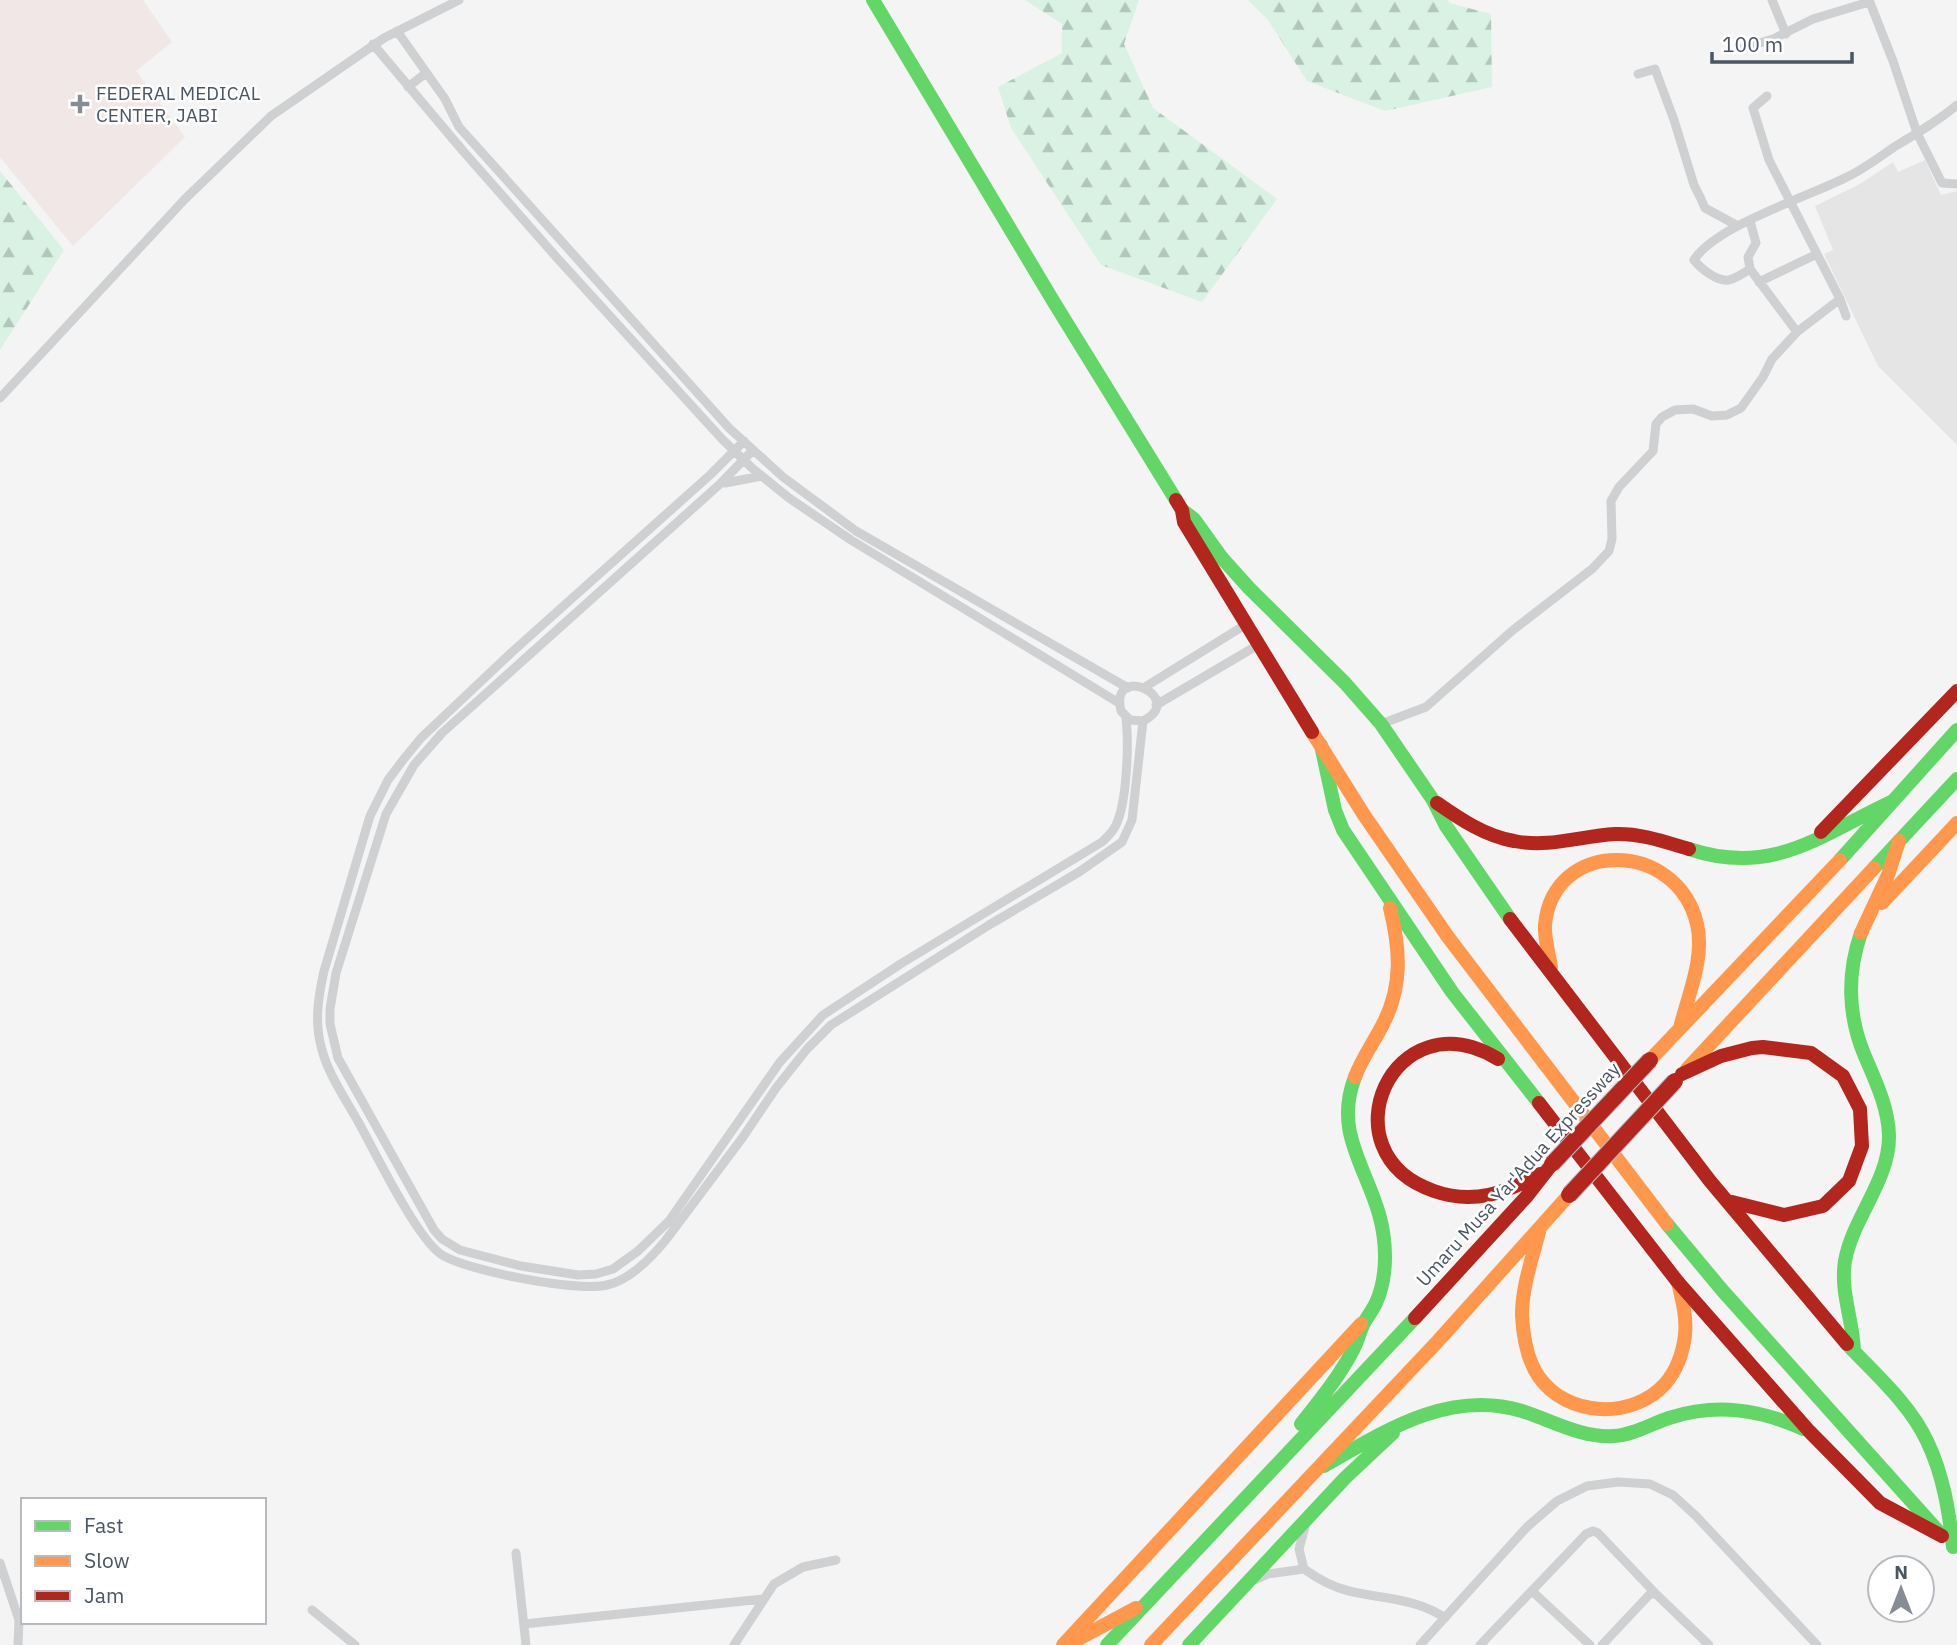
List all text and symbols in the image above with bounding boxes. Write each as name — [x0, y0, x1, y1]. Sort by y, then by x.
scale bar — [1712, 21, 1852, 65]
text: 100 m — [1722, 30, 1783, 58]
place label: FEDERAL MEDICAL CENTER, JABI — [96, 81, 260, 127]
marker: FEDERAL MEDICAL CENTER, JABI — [70, 94, 90, 114]
street label: Umaru Musa Yar'Adua Expressway — [1411, 1057, 1625, 1291]
legend — [21, 1498, 266, 1624]
text: Fast — [84, 1511, 124, 1539]
text: Slow — [84, 1546, 130, 1574]
north arrow — [1866, 1554, 1936, 1624]
text: N — [1894, 1560, 1908, 1584]
text: Jam — [84, 1581, 124, 1609]

